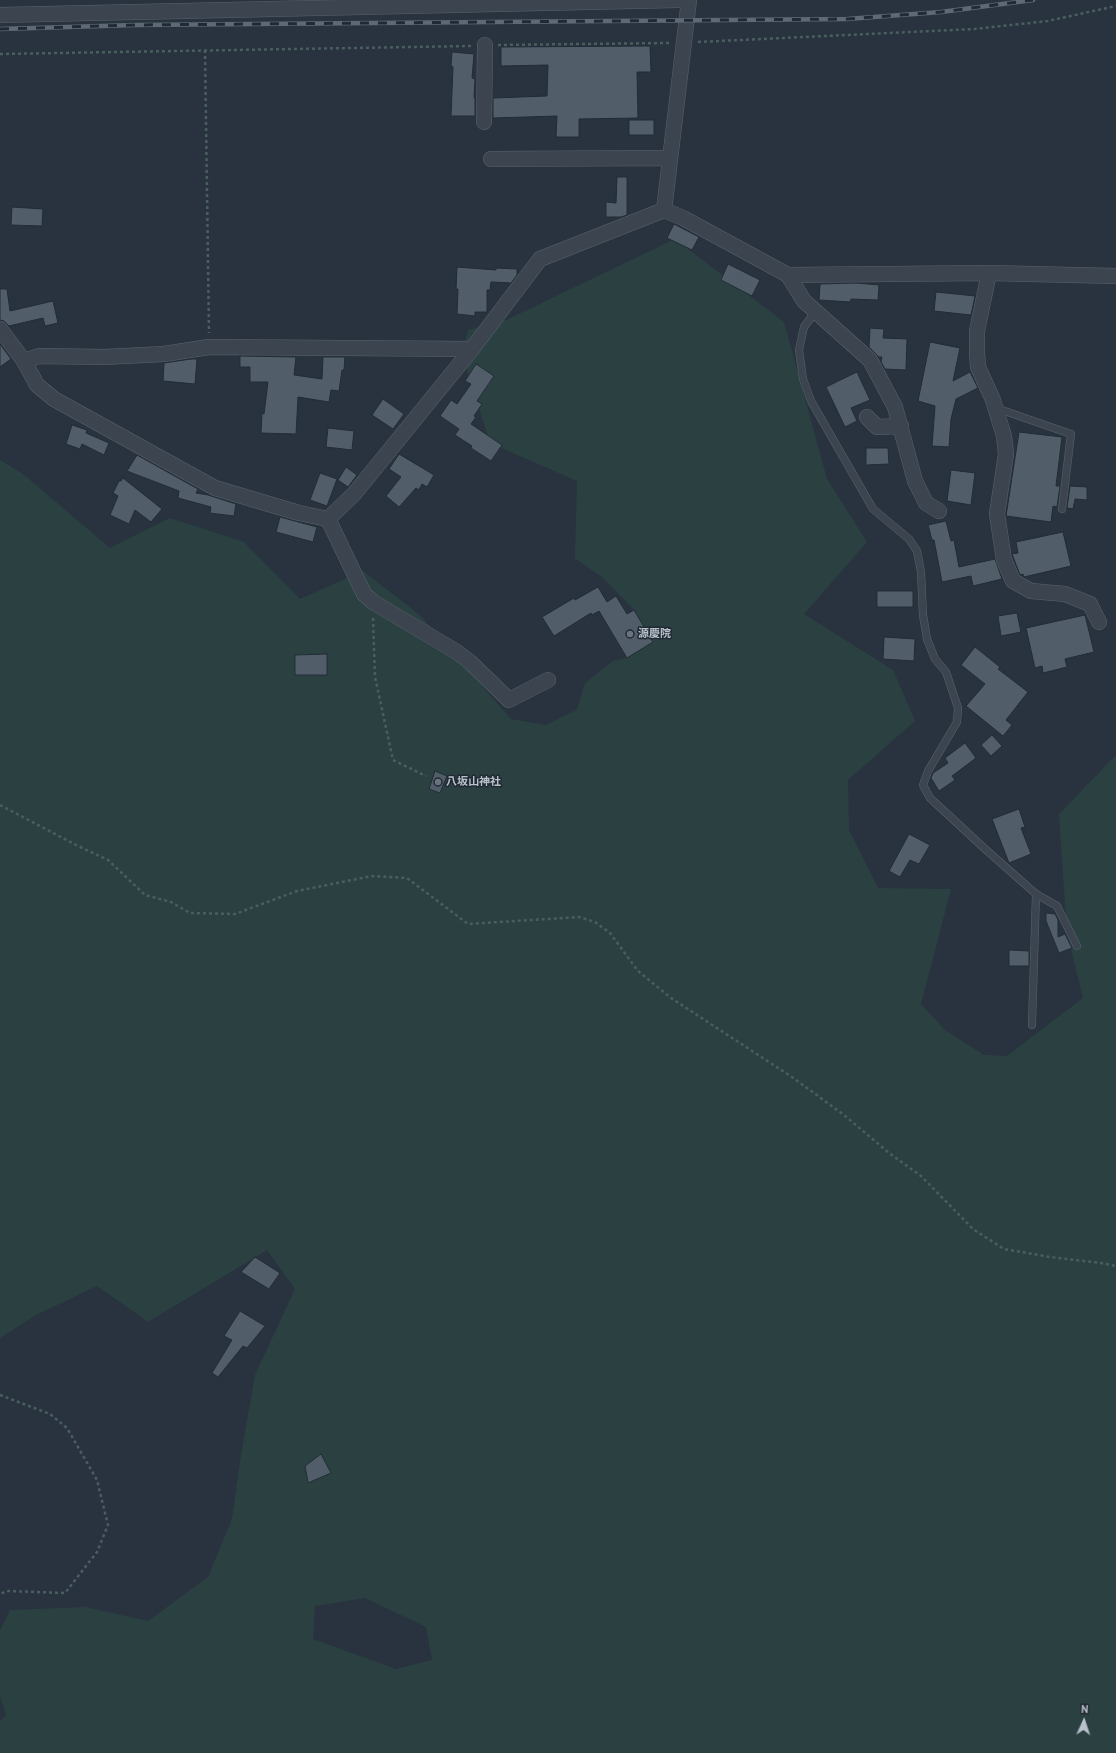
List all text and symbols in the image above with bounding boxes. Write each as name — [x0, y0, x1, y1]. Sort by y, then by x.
place label: 源慶院 — [638, 627, 671, 641]
marker: 源慶院 — [625, 629, 635, 639]
place label: 八坂山神社 — [446, 775, 501, 789]
marker: 八坂山神社 — [433, 777, 443, 787]
north arrow — [1064, 1701, 1104, 1741]
text: N — [1081, 1702, 1089, 1716]

